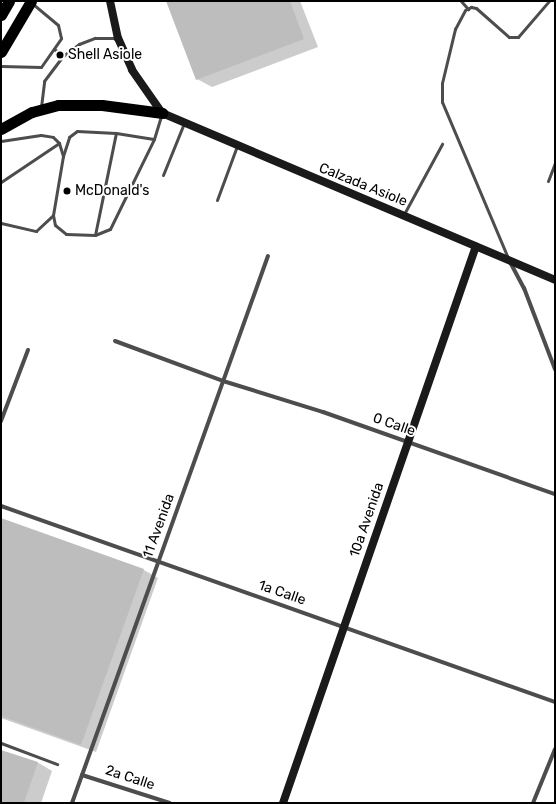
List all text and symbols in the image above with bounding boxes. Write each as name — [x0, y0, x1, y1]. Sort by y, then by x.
place label: Shell Asiole — [68, 47, 142, 63]
marker: Shell Asiole — [55, 50, 65, 60]
street label: Calzada Asiole — [316, 160, 410, 210]
place label: McDonald's — [75, 183, 149, 199]
marker: McDonald's — [62, 186, 72, 196]
street label: 0 Calle — [370, 410, 418, 440]
street label: 10a Avenida — [346, 480, 388, 560]
street label: 11 Avenida — [140, 491, 178, 561]
street label: 1a Calle — [256, 577, 308, 609]
street label: 2a Calle — [103, 762, 157, 794]

